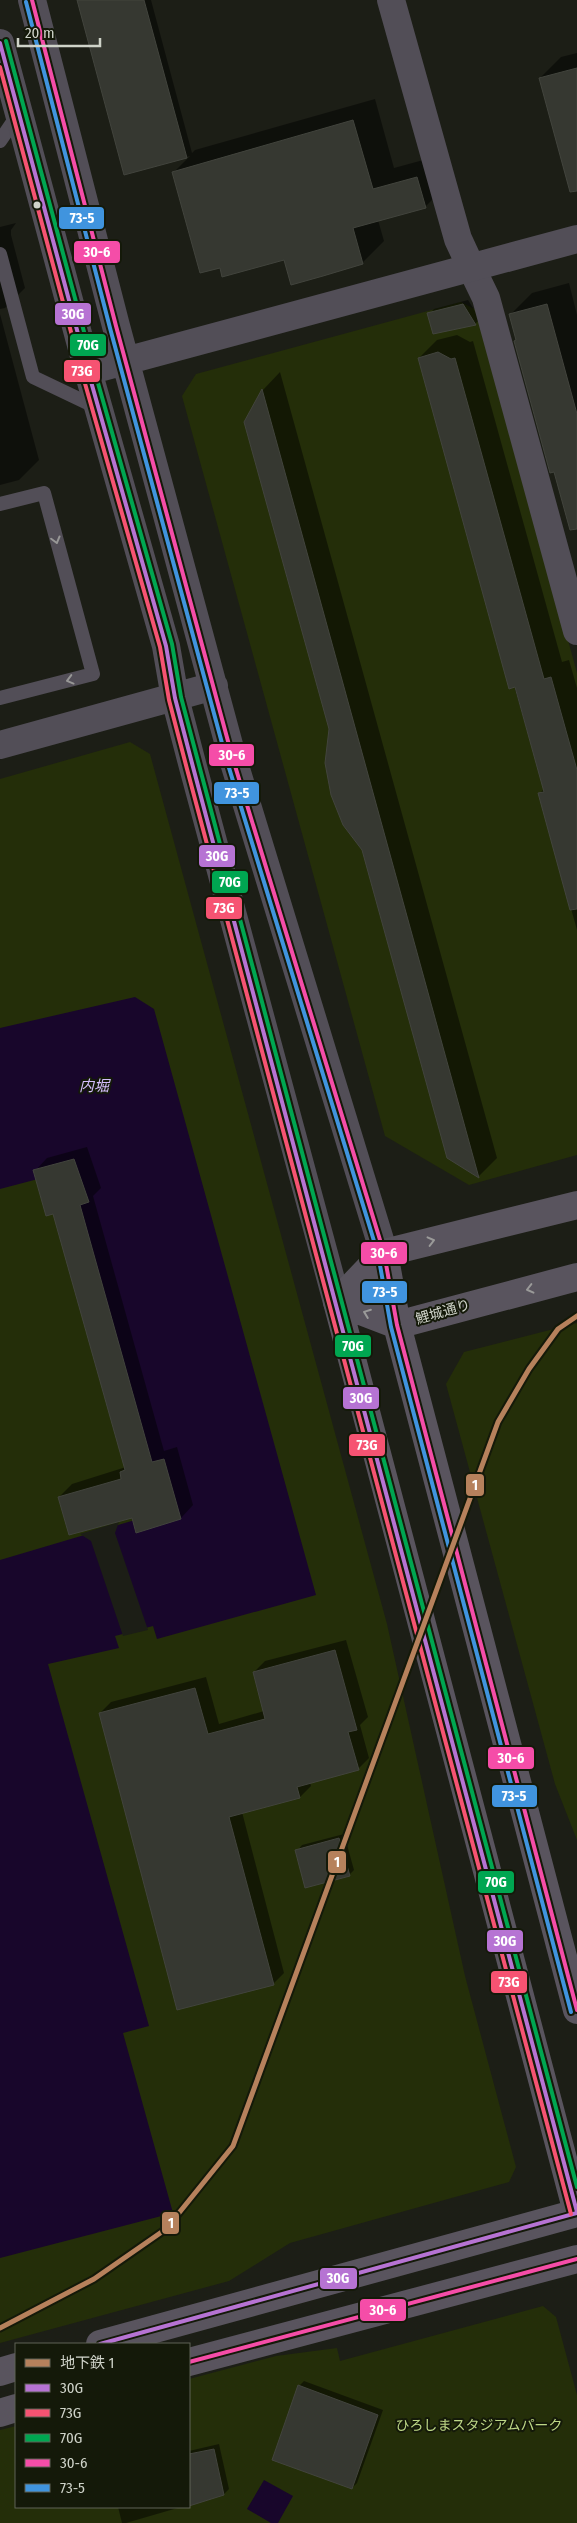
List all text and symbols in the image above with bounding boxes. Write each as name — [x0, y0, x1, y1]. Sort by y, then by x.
scale bar — [18, 15, 100, 47]
text: 20 m — [25, 24, 55, 42]
unlabelled marker — [32, 200, 42, 210]
line badge: 73-5 — [58, 206, 105, 230]
text: 73-5 — [70, 210, 94, 227]
line badge: 30-6 — [73, 240, 121, 264]
text: 30-6 — [83, 244, 110, 261]
line badge: 30G — [54, 302, 92, 326]
text: 30G — [61, 306, 84, 323]
line badge: 70G — [69, 333, 107, 357]
text: 70G — [77, 337, 99, 354]
line badge: 73G — [63, 359, 101, 383]
text: 73G — [72, 363, 92, 380]
one-way arrow — [51, 535, 61, 543]
one-way arrow — [65, 674, 74, 685]
line badge: 30-6 — [208, 743, 255, 767]
text: 30-6 — [218, 747, 245, 764]
line badge: 73-5 — [213, 781, 260, 805]
text: 73-5 — [225, 785, 249, 802]
line badge: 30G — [198, 844, 236, 868]
text: 30G — [205, 848, 228, 865]
line badge: 70G — [211, 870, 249, 894]
text: 70G — [219, 874, 241, 891]
line badge: 73G — [205, 896, 243, 920]
text: 73G — [214, 900, 234, 917]
water label: 内堀 — [79, 1077, 111, 1095]
one-way arrow — [427, 1236, 436, 1247]
line badge: 30-6 — [360, 1241, 408, 1265]
text: 30-6 — [370, 1245, 397, 1262]
line badge: 73-5 — [361, 1280, 408, 1304]
one-way arrow — [525, 1283, 534, 1294]
text: 73-5 — [373, 1284, 397, 1301]
street label: 鯉城通り — [414, 1296, 472, 1328]
one-way arrow — [363, 1309, 372, 1319]
line badge: 70G — [334, 1334, 372, 1358]
text: 70G — [342, 1338, 364, 1355]
line badge: 30G — [342, 1386, 380, 1410]
text: 30G — [349, 1390, 372, 1407]
line badge: 73G — [348, 1433, 386, 1457]
text: 73G — [357, 1437, 377, 1454]
line badge: 1 — [465, 1473, 485, 1497]
text: 1 — [472, 1477, 478, 1494]
line badge: 30-6 — [487, 1746, 535, 1770]
text: 30-6 — [497, 1750, 524, 1767]
line badge: 73-5 — [491, 1784, 538, 1808]
text: 73-5 — [502, 1788, 526, 1805]
line badge: 1 — [327, 1850, 347, 1874]
text: 1 — [334, 1854, 340, 1871]
line badge: 70G — [477, 1870, 515, 1894]
text: 70G — [485, 1874, 507, 1891]
line badge: 30G — [486, 1929, 524, 1953]
text: 30G — [493, 1933, 516, 1950]
line badge: 73G — [490, 1970, 528, 1994]
text: 73G — [499, 1974, 519, 1991]
line badge: 1 — [161, 2211, 180, 2235]
text: 1 — [168, 2215, 174, 2232]
line badge: 30G — [319, 2267, 358, 2290]
text: 30G — [326, 2270, 349, 2287]
line badge: 30-6 — [359, 2298, 407, 2322]
text: 30-6 — [369, 2302, 396, 2319]
legend — [15, 2343, 190, 2508]
text: 地下鉄 1 — [60, 2354, 114, 2372]
text: 30G — [60, 2379, 83, 2397]
text: 73G — [60, 2404, 81, 2422]
park label: ひろしまスタジアムパーク — [395, 2417, 563, 2434]
text: 70G — [60, 2429, 82, 2447]
text: 30-6 — [60, 2454, 88, 2472]
text: 73-5 — [60, 2479, 85, 2497]

